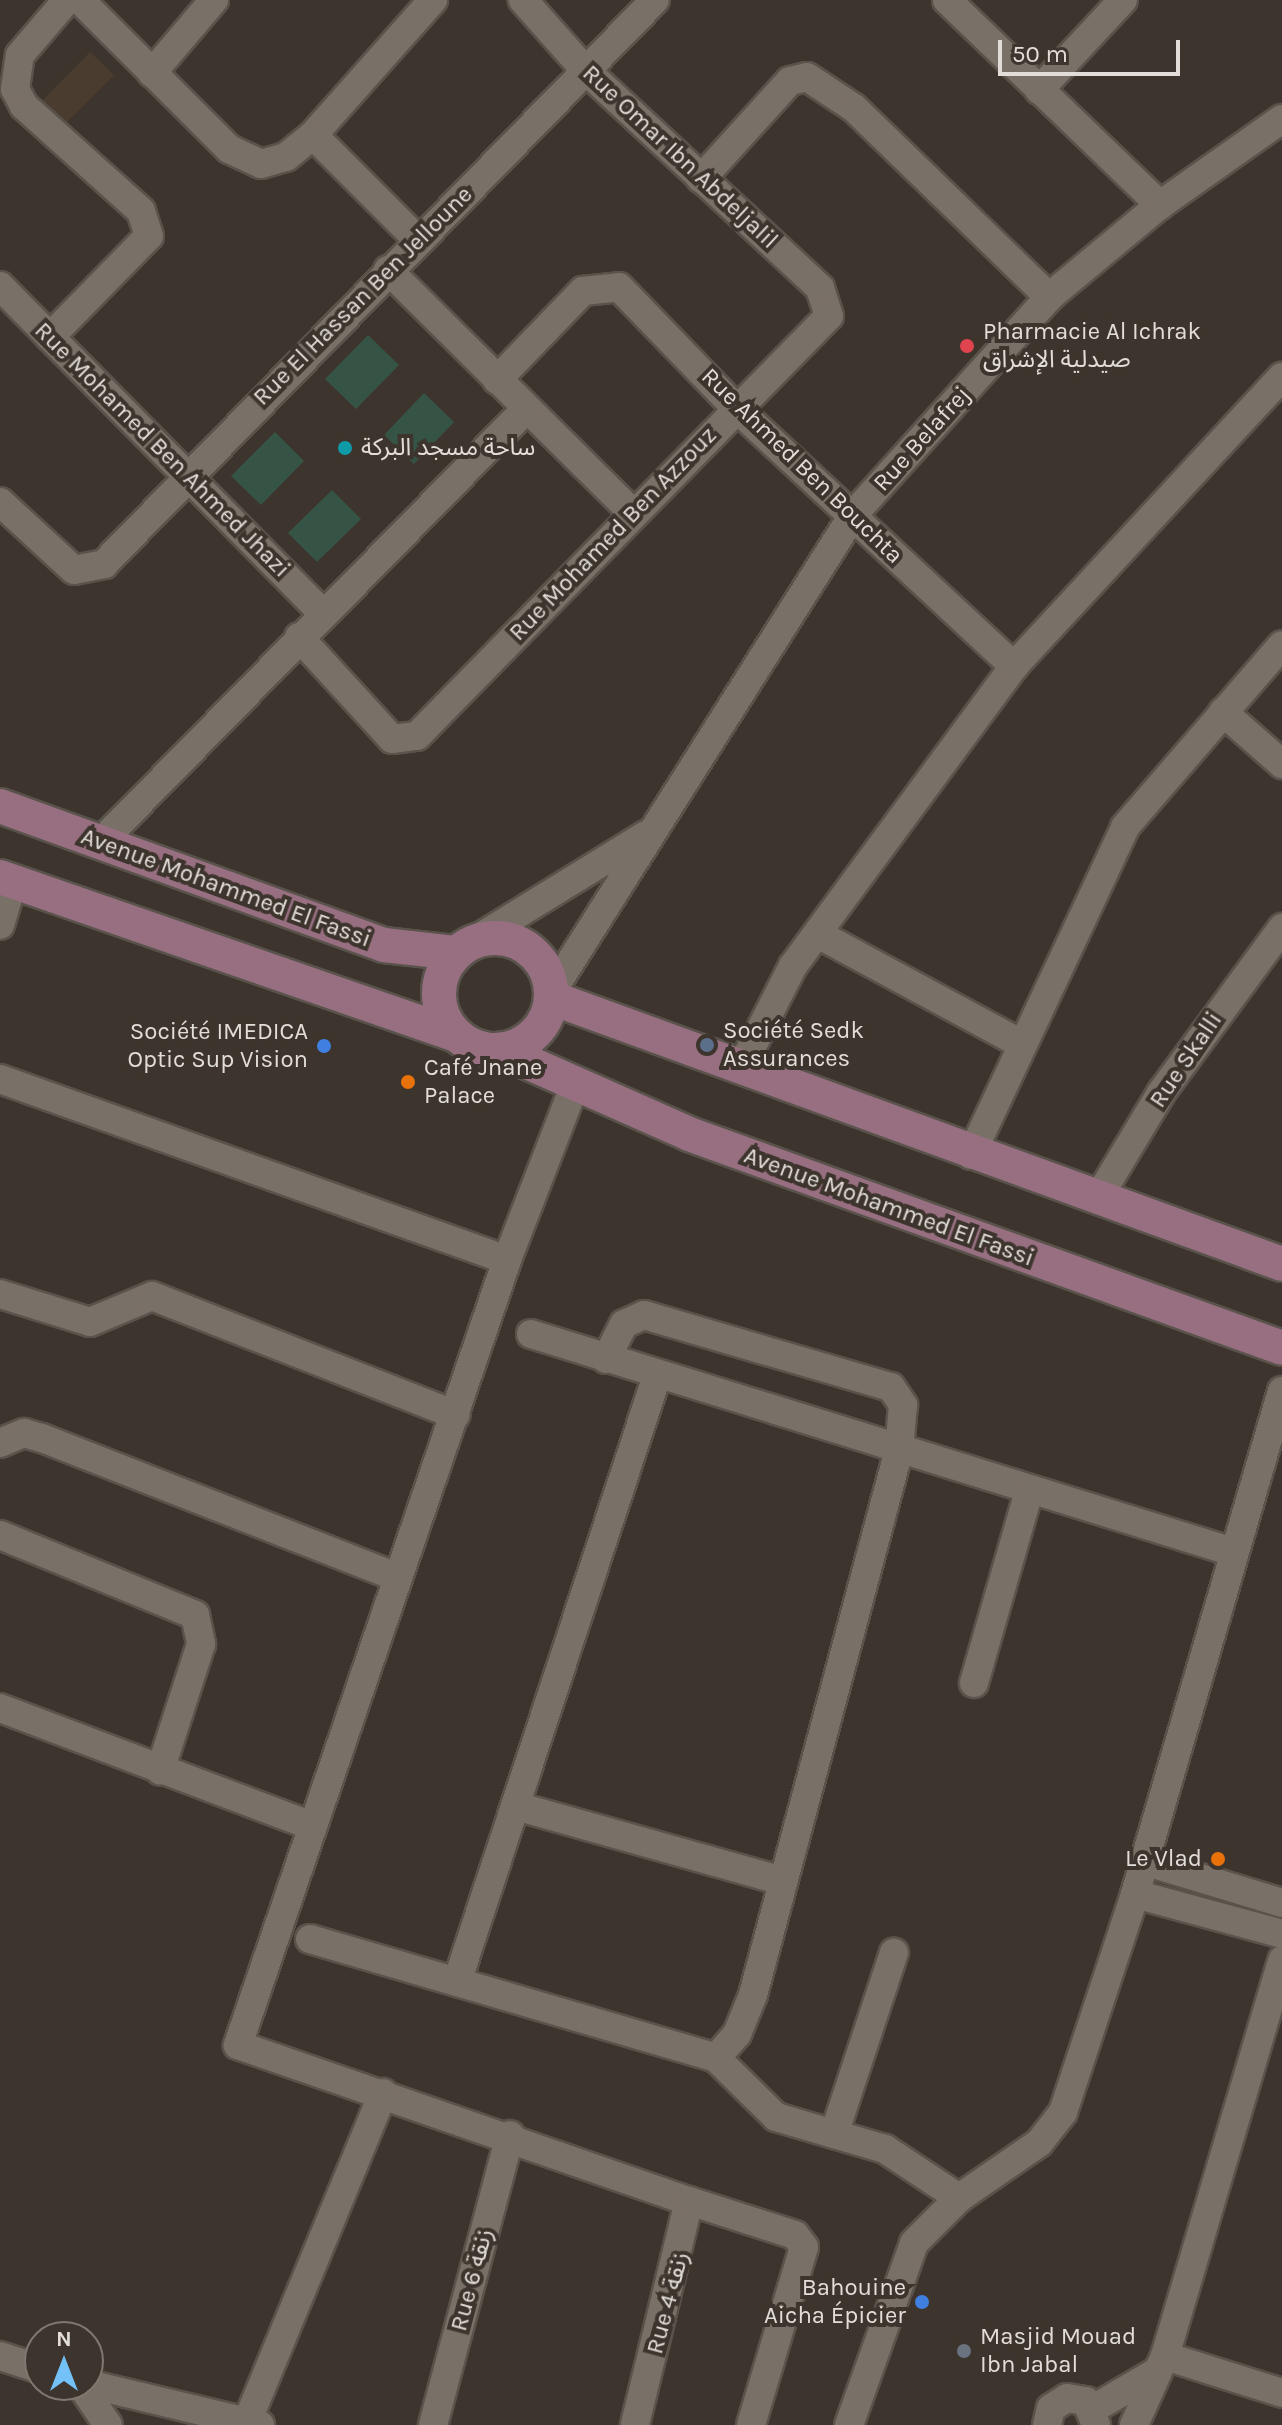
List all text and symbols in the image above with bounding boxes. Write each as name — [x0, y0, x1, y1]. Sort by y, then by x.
scale bar — [1002, 24, 1184, 74]
text: 50 m — [1012, 40, 1068, 68]
street label: Rue Omar Ibn Abdeljalil — [576, 59, 784, 255]
street label: Rue El Hassan Ben Jelloune — [247, 180, 479, 412]
street label: Rue Mohamed Ben Ahmed Jhazi — [28, 316, 296, 584]
place label: Pharmacie Al Ichrak صيدلية الإشراق — [983, 318, 1201, 374]
marker: Pharmacie Al Ichrak صيدلية الإشراق — [958, 337, 976, 355]
street label: Rue Ahmed Ben Bouchta — [695, 362, 909, 570]
street label: Rue Belafrej — [867, 381, 977, 497]
street label: Rue Mohamed Ben Azzouz — [503, 421, 723, 647]
place label: ساحة مسجد البركة — [361, 434, 535, 462]
marker: ساحة مسجد البركة — [336, 439, 354, 457]
street label: Avenue Mohammed El Fassi — [77, 822, 375, 954]
street label: Rue Skalli — [1144, 1007, 1228, 1113]
place label: Société Sedk Assurances — [723, 1017, 864, 1073]
place label: Société IMEDICA Optic Sup Vision — [127, 1018, 308, 1074]
marker: Société Sedk Assurances — [698, 1036, 716, 1054]
marker: Société IMEDICA Optic Sup Vision — [315, 1037, 333, 1055]
place label: Café Jnane Palace — [424, 1054, 542, 1110]
marker: Café Jnane Palace — [399, 1073, 417, 1091]
street label: Avenue Mohammed El Fassi — [740, 1141, 1038, 1273]
place label: Le Vlad — [1125, 1845, 1202, 1873]
marker: Le Vlad — [1209, 1850, 1227, 1868]
street label: Rue 6 زنقة — [445, 2226, 499, 2334]
street label: Rue 4 زنقة — [641, 2249, 695, 2357]
place label: Bahouine Aicha Épicier — [764, 2274, 906, 2330]
marker: Bahouine Aicha Épicier — [913, 2293, 931, 2311]
north arrow — [24, 2321, 104, 2401]
place label: Masjid Mouad Ibn Jabal — [980, 2323, 1136, 2379]
text: N — [56, 2326, 72, 2352]
marker: Masjid Mouad Ibn Jabal — [955, 2342, 973, 2360]

